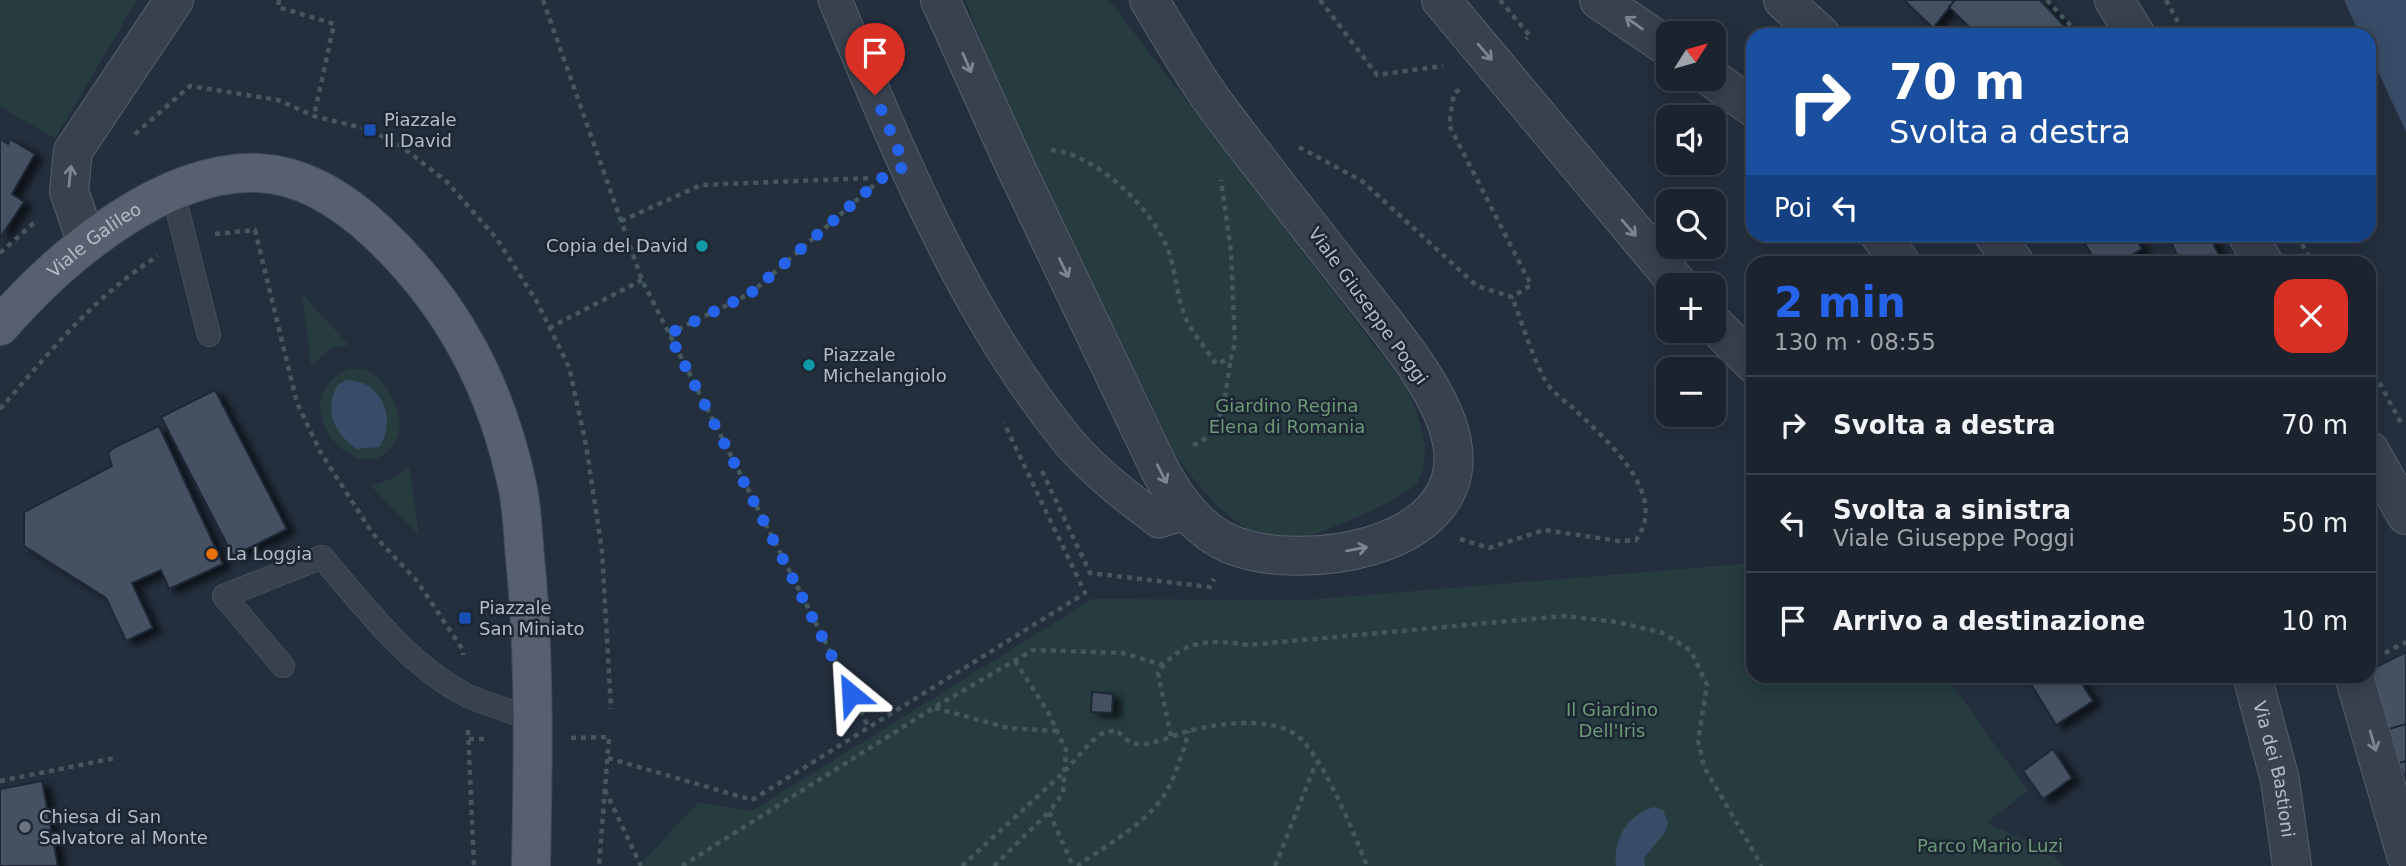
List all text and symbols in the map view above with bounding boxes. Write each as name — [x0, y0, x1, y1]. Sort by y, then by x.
one-way arrow — [1625, 16, 1644, 31]
north arrow — [1656, 21, 1726, 91]
map controls — [1656, 21, 1726, 427]
pin — [845, 23, 905, 95]
icon: arrive — [856, 34, 894, 72]
one-way arrow — [1477, 43, 1493, 61]
one-way arrow — [962, 51, 975, 73]
text: 70 m — [1889, 54, 2025, 111]
icon: right — [1774, 56, 1865, 147]
button: sound — [1656, 105, 1726, 175]
place label: Piazzale Il David — [384, 109, 457, 151]
text: Svolta a destra — [1889, 113, 2131, 151]
marker: Piazzale Il David — [362, 122, 378, 138]
one-way arrow — [64, 165, 77, 188]
button: search — [1656, 189, 1726, 259]
icon: left — [1826, 189, 1864, 227]
text: Poi — [1774, 193, 1812, 223]
street label: Viale Galileo — [43, 198, 145, 282]
one-way arrow — [1621, 218, 1637, 236]
street label: Viale Giuseppe Poggi — [1304, 223, 1433, 388]
place label: Copia del David — [546, 235, 688, 256]
marker: Copia del David — [694, 238, 710, 254]
one-way arrow — [1059, 258, 1072, 279]
button: + — [1656, 273, 1726, 343]
text: 2 min — [1774, 278, 1906, 327]
button: close — [2274, 279, 2348, 353]
text: 130 m · 08:55 — [1774, 329, 1936, 355]
place label: Piazzale Michelangiolo — [823, 344, 947, 386]
marker: Piazzale Michelangiolo — [801, 357, 817, 373]
button: − — [1656, 357, 1726, 427]
park label: Giardino Regina Elena di Romania — [1209, 395, 1365, 437]
icon: right — [1774, 406, 1812, 444]
text: Svolta a destra — [1833, 410, 2056, 440]
text: 70 m — [2281, 410, 2348, 440]
one-way arrow — [1156, 463, 1170, 484]
text: Svolta a sinistra — [1833, 495, 2071, 525]
icon: left — [1774, 504, 1812, 542]
text: 50 m — [2281, 508, 2348, 538]
text: Viale Giuseppe Poggi — [1833, 525, 2075, 551]
one-way arrow — [1345, 542, 1368, 556]
place label: La Loggia — [226, 543, 312, 564]
marker: La Loggia — [204, 546, 220, 562]
place label: Piazzale San Miniato — [479, 597, 585, 639]
icon: arrive — [1774, 602, 1812, 640]
text: Arrivo a destinazione — [1833, 606, 2145, 636]
text: 10 m — [2281, 606, 2348, 636]
marker: Piazzale San Miniato — [457, 610, 473, 626]
position arrow — [814, 657, 888, 731]
park label: Il Giardino Dell'Iris — [1566, 699, 1658, 741]
street label: Via dei Bastioni — [2249, 699, 2299, 839]
one-way arrow — [2367, 729, 2380, 752]
place label: Chiesa di San Salvatore al Monte — [39, 806, 208, 848]
marker: Chiesa di San Salvatore al Monte — [17, 819, 33, 835]
park label: Parco Mario Luzi — [1917, 835, 2063, 856]

